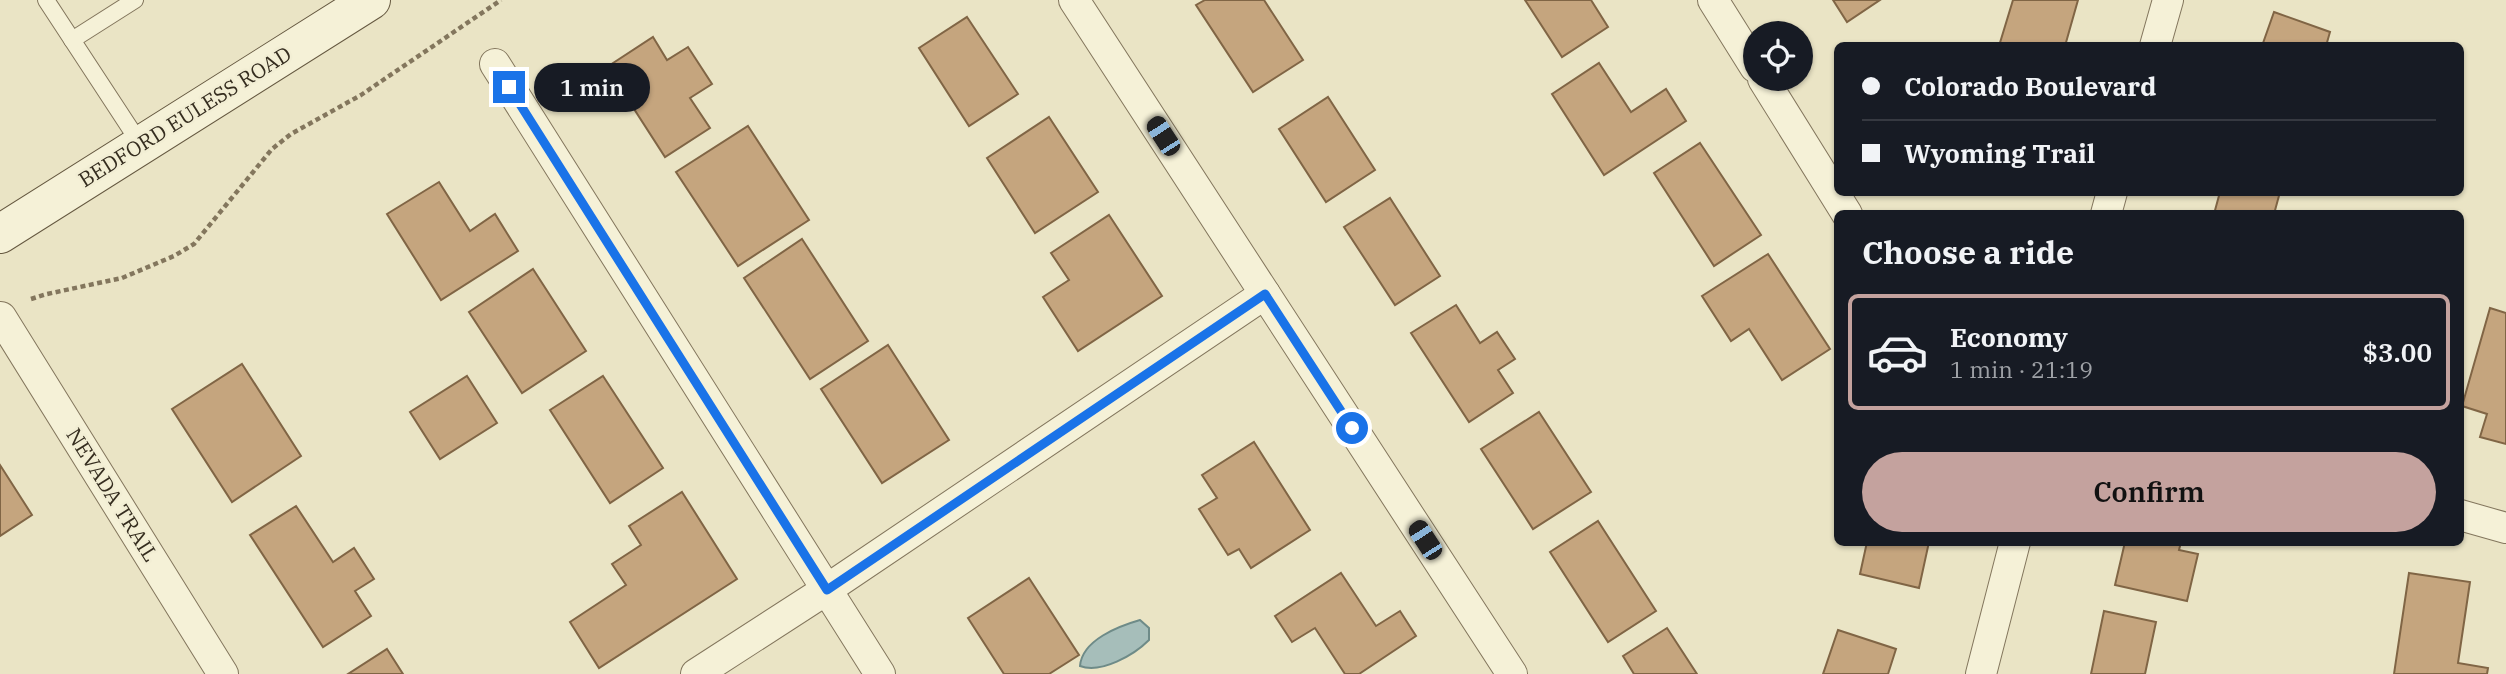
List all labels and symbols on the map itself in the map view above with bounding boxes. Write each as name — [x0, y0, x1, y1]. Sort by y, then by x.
street label: BEDFORD EULESS ROAD — [73, 39, 296, 193]
callout: 1 min — [534, 62, 649, 112]
route end — [493, 71, 525, 103]
car — [1143, 113, 1184, 159]
route start — [1336, 412, 1368, 444]
street label: NEVADA TRAIL — [61, 422, 165, 567]
car — [1405, 517, 1446, 563]

